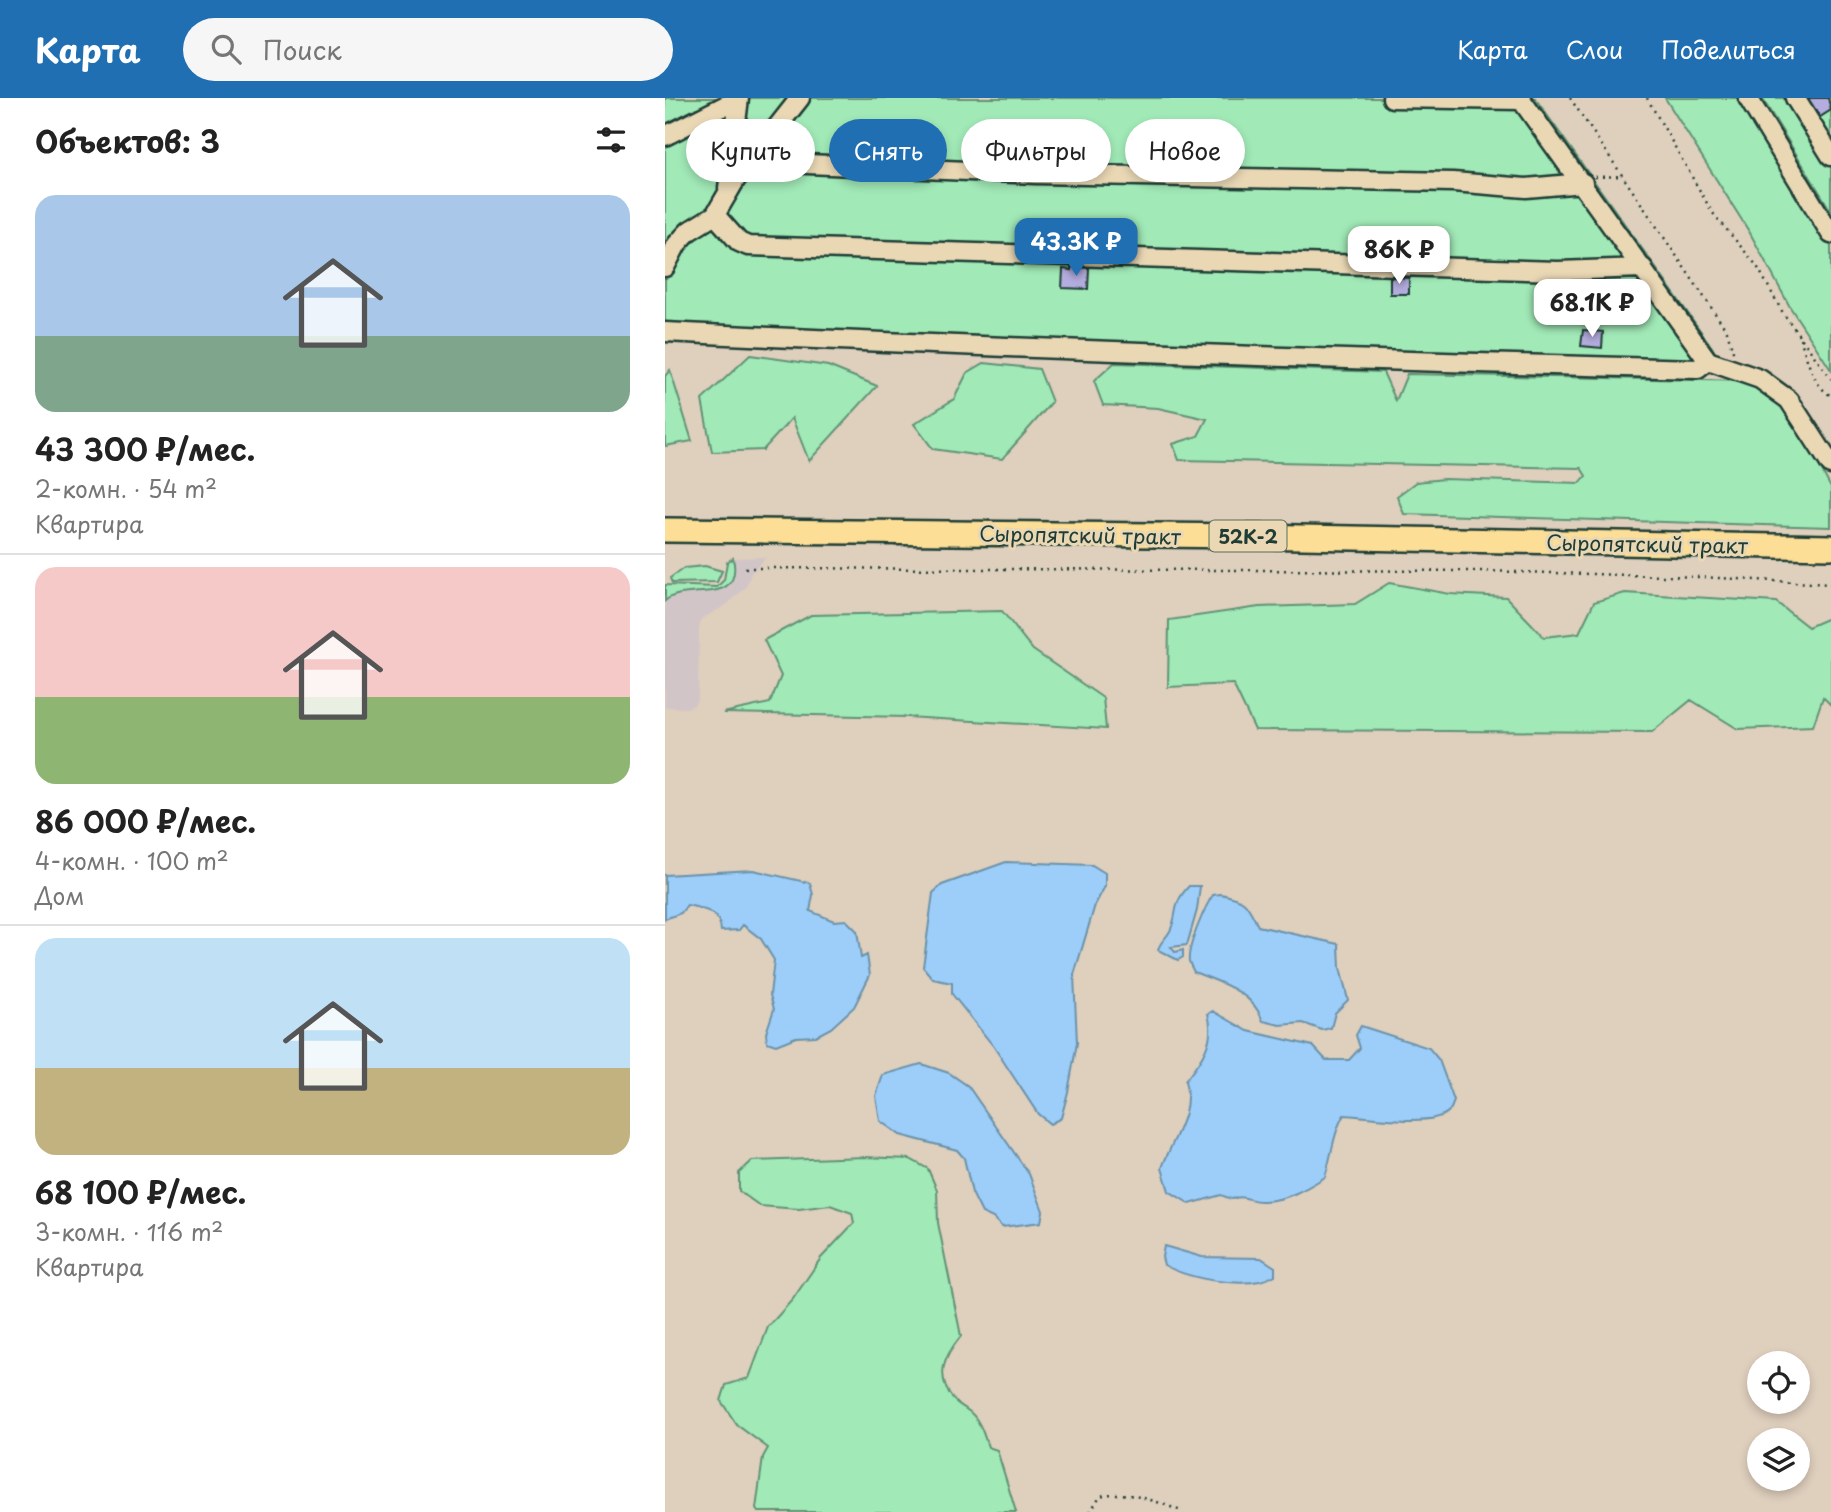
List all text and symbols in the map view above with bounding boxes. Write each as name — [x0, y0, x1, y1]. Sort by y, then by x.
search box — [183, 18, 673, 81]
text: Карта — [35, 24, 141, 74]
icon: search — [207, 30, 245, 68]
text: Поиск — [263, 30, 342, 69]
text: Карта — [1457, 31, 1528, 67]
text: Слои — [1566, 31, 1623, 67]
text: Поделиться — [1661, 31, 1796, 67]
text: Объектов: 3 — [35, 118, 220, 163]
chip: Купить — [686, 119, 815, 182]
chip: Снять — [829, 119, 947, 182]
chip: Фильтры — [961, 119, 1111, 182]
chip: Новое — [1125, 119, 1245, 182]
icon: filters — [592, 121, 630, 159]
pin: 43.3K ₽ — [1011, 218, 1141, 278]
text: 43.3K ₽ — [1031, 223, 1121, 258]
pin: 86K ₽ — [1350, 226, 1448, 286]
text: 86K ₽ — [1364, 231, 1434, 266]
icon: home — [270, 240, 396, 366]
pin: 68.1K ₽ — [1527, 280, 1657, 339]
text: 68.1K ₽ — [1550, 284, 1634, 319]
text: 43 300 ₽/мес. — [35, 426, 255, 471]
text: 2-комн. · 54 m² — [35, 471, 217, 506]
text: Квартира — [35, 506, 143, 541]
street label: Сыропятский тракт — [979, 516, 1182, 552]
road number: 52К-2 — [1209, 520, 1287, 551]
street label: Сыропятский тракт — [1546, 525, 1749, 561]
icon: home — [270, 612, 396, 738]
text: 86 000 ₽/мес. — [35, 798, 256, 843]
text: 4-комн. · 100 m² — [35, 843, 229, 878]
text: Дом — [35, 878, 84, 913]
icon: home — [270, 983, 396, 1109]
text: 68 100 ₽/мес. — [35, 1169, 246, 1214]
text: 3-комн. · 116 m² — [35, 1214, 223, 1249]
text: Квартира — [35, 1249, 143, 1284]
map controls — [1747, 1351, 1810, 1491]
button: locate — [1747, 1351, 1810, 1414]
button: layers — [1747, 1428, 1810, 1491]

